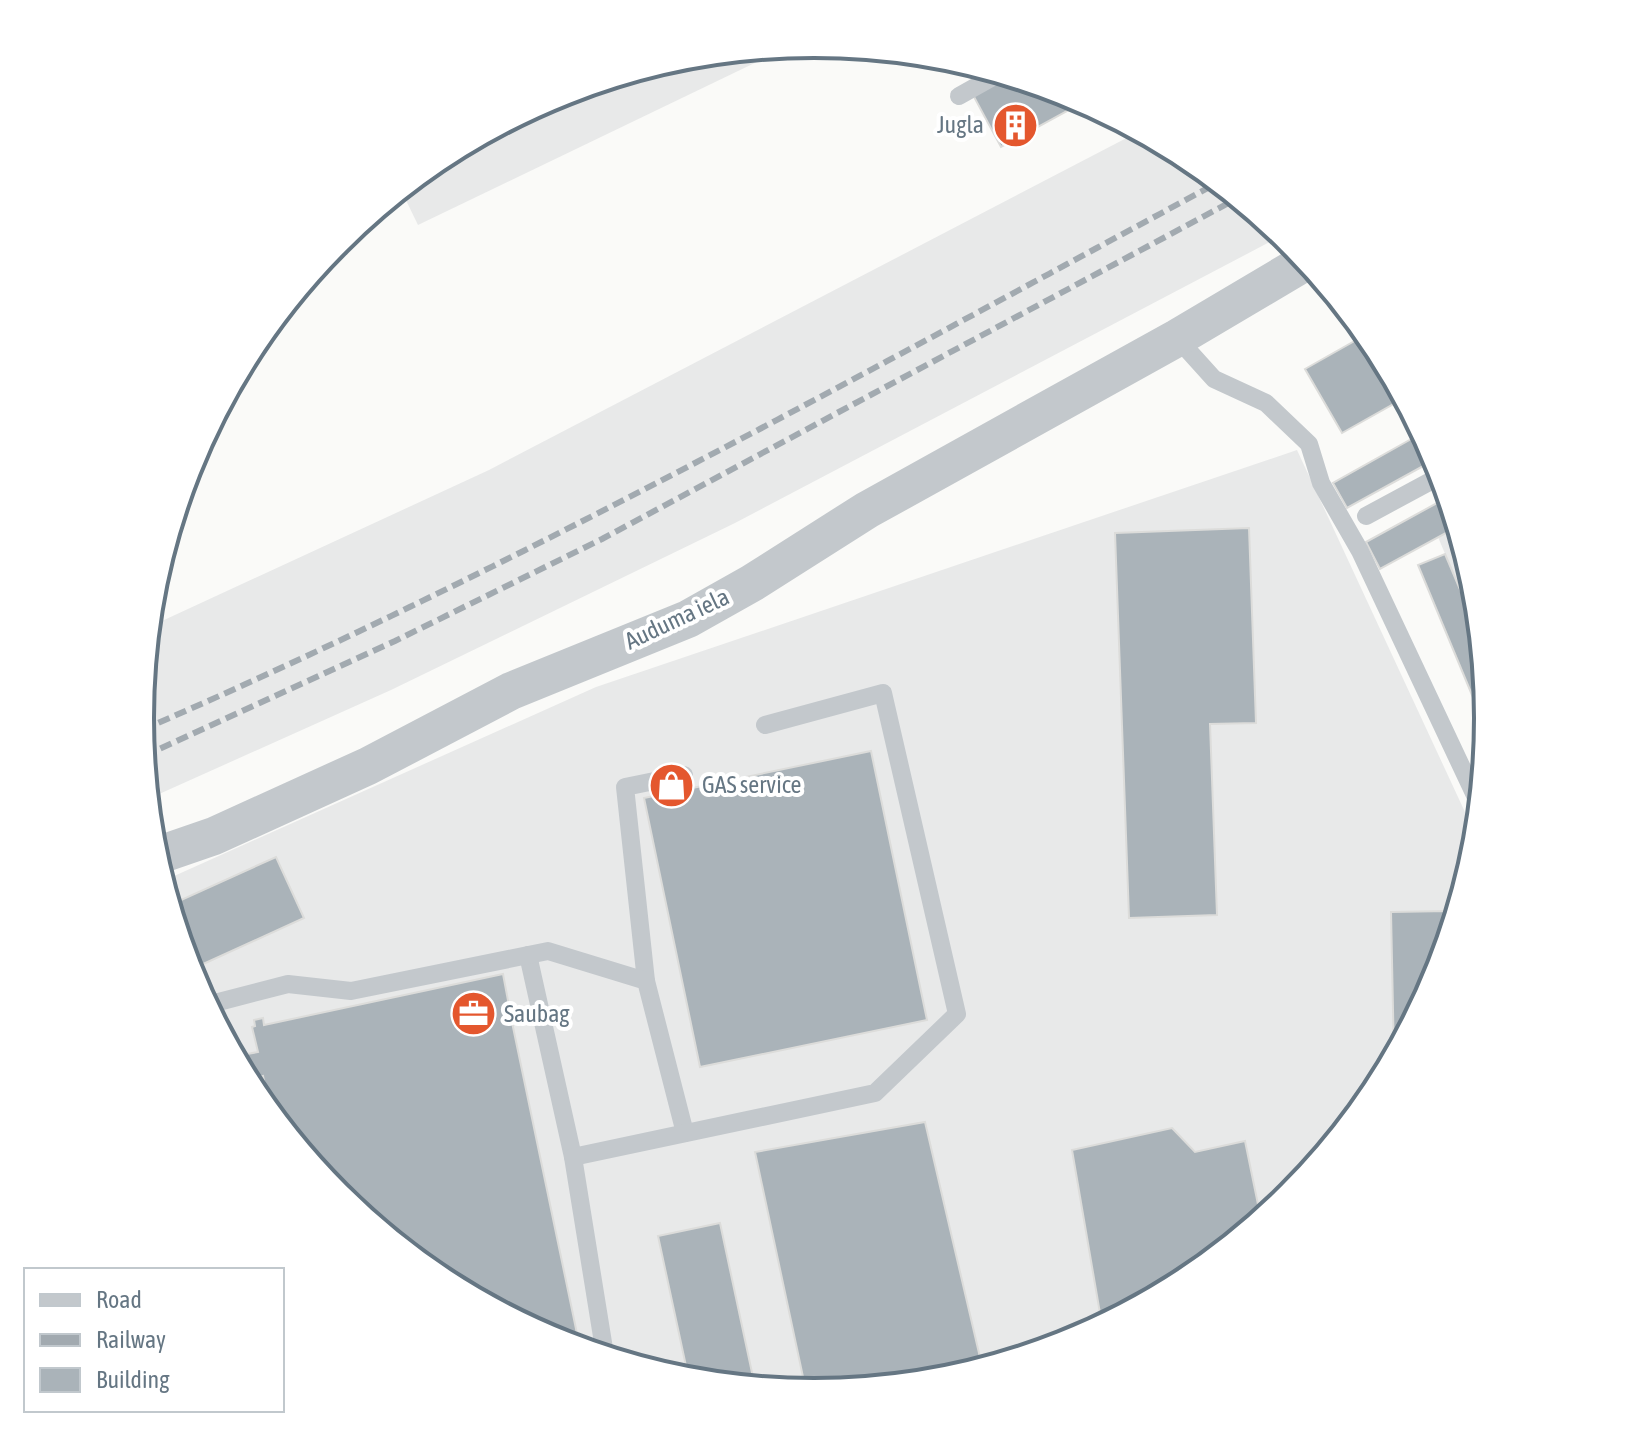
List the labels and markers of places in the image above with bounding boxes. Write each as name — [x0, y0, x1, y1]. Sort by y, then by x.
building icon: Jugla — [991, 101, 1039, 149]
place label: Jugla — [937, 111, 984, 138]
shop icon: GAS service — [647, 761, 695, 809]
place label: GAS service — [702, 771, 801, 798]
office icon: Saubag — [449, 990, 497, 1038]
place label: Saubag — [504, 1000, 570, 1027]

